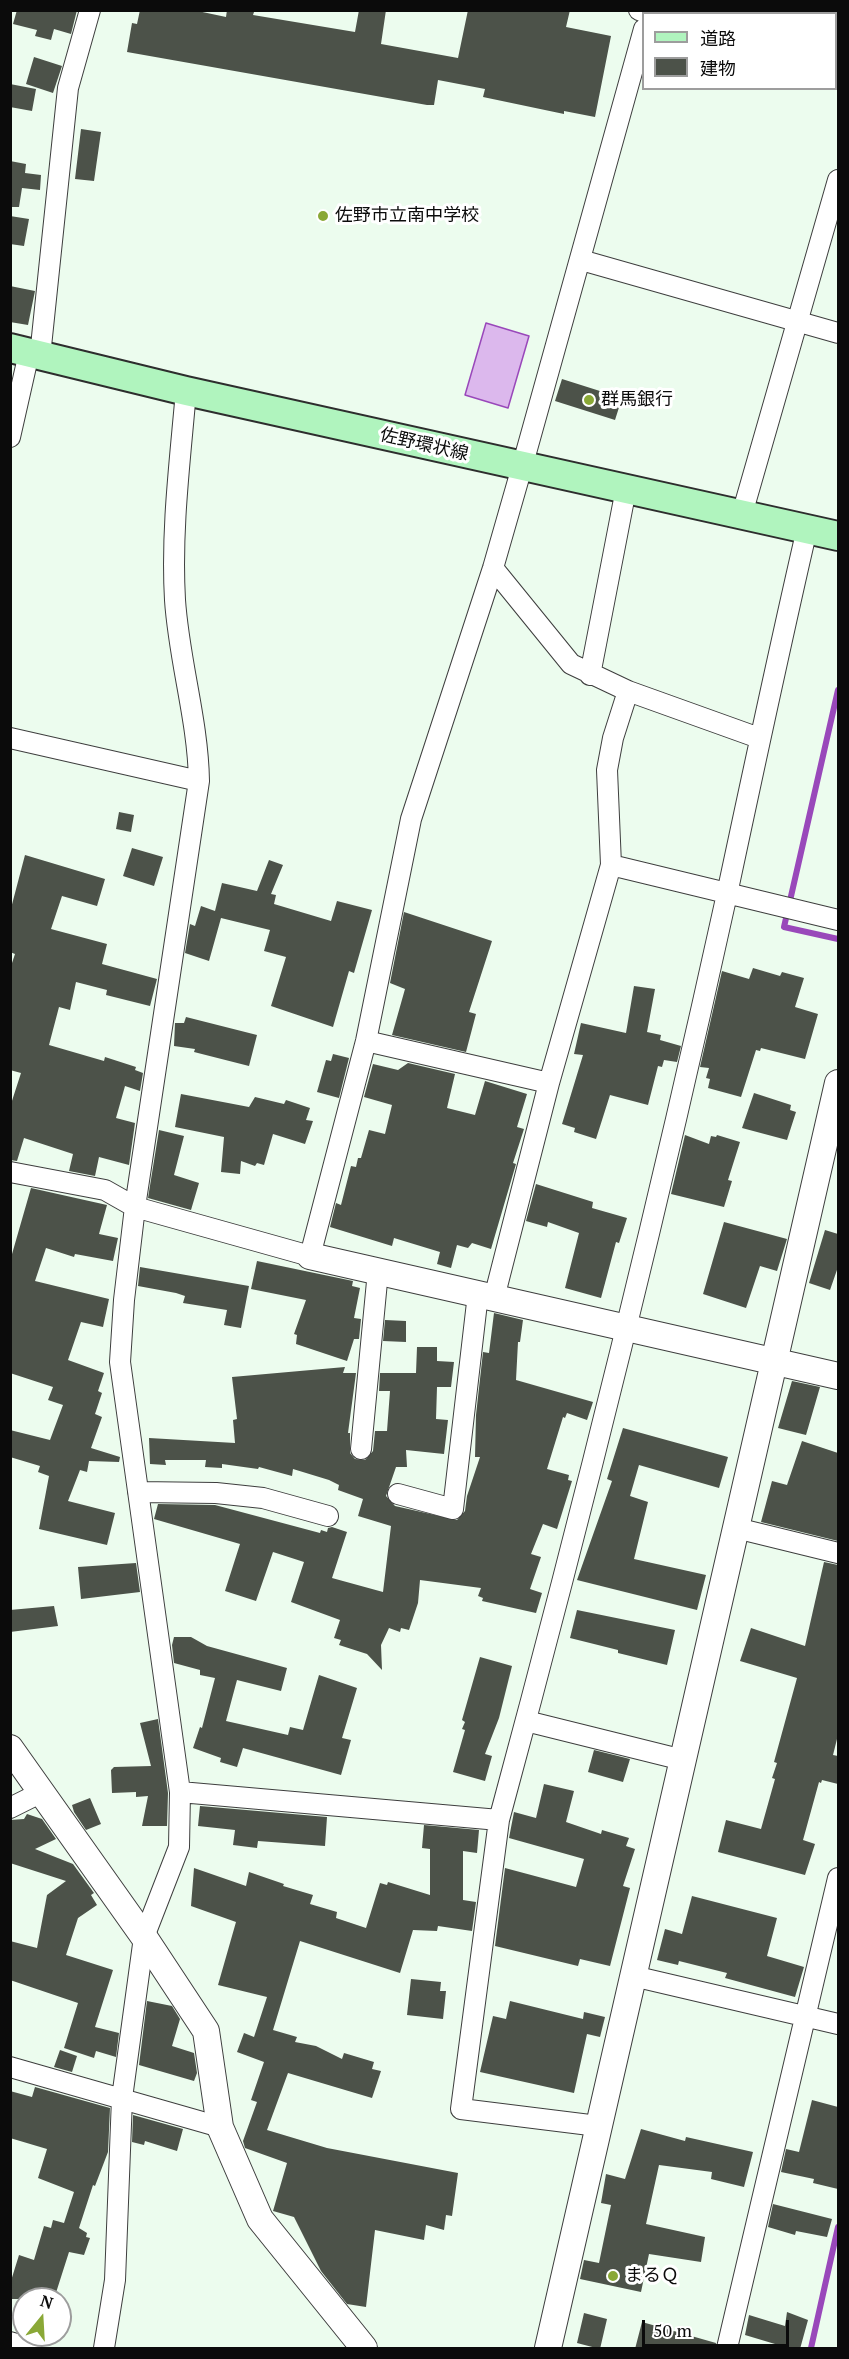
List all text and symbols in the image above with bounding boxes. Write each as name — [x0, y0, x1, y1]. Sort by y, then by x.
legend — [642, 12, 837, 90]
text: 道路 — [700, 26, 736, 50]
text: 建物 — [700, 56, 736, 80]
place label: 佐野市立南中学校 — [335, 205, 479, 227]
marker: 佐野市立南中学校 — [316, 209, 330, 223]
place label: 群馬銀行 — [601, 389, 673, 411]
marker: 群馬銀行 — [582, 393, 596, 407]
street label: 佐野環状線 — [378, 424, 470, 466]
place label: まるＱ — [625, 2265, 679, 2287]
marker: まるＱ — [606, 2269, 620, 2283]
north arrow — [12, 2287, 72, 2347]
text: N — [38, 2289, 56, 2314]
scale bar — [645, 2308, 792, 2346]
text: 50 m — [653, 2318, 692, 2342]

